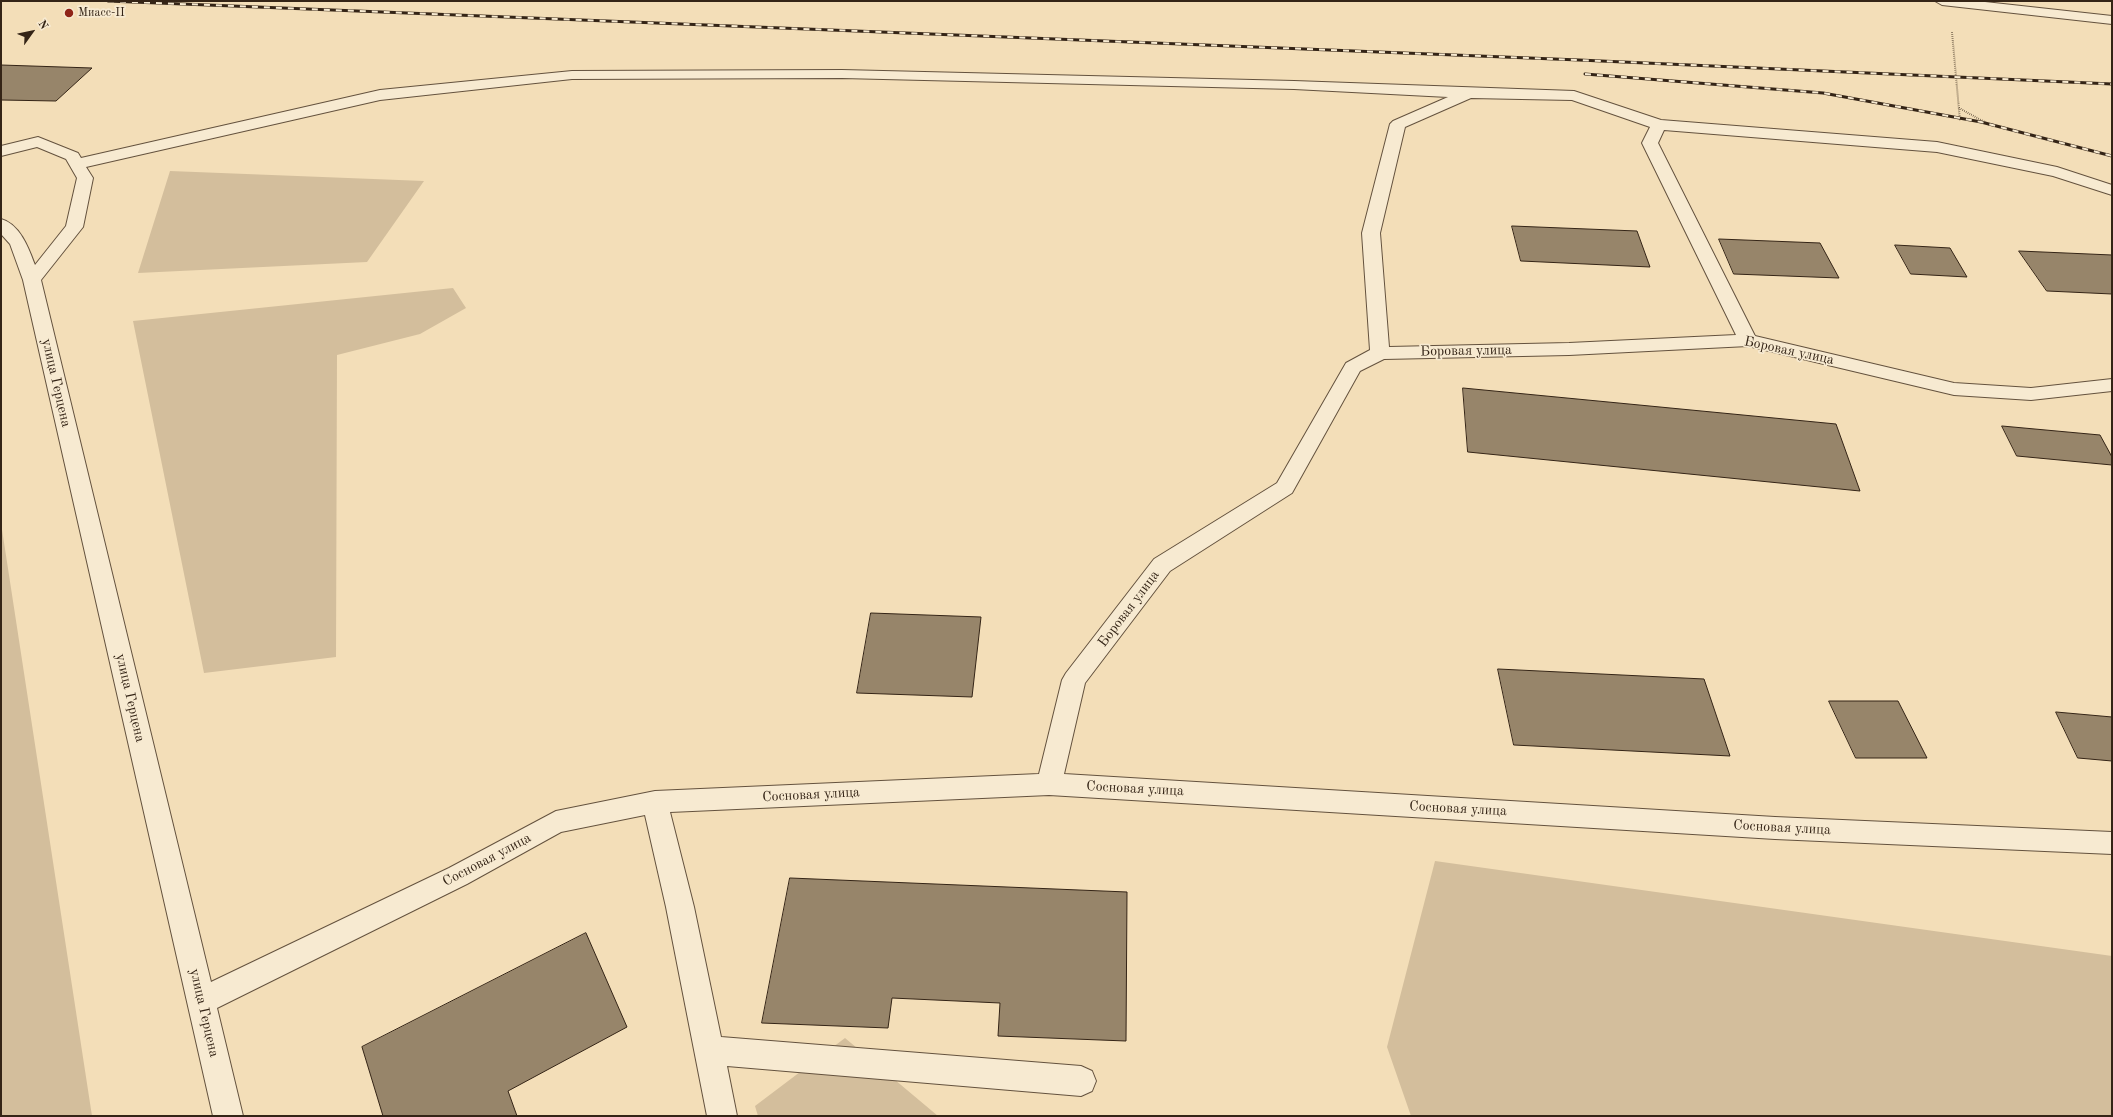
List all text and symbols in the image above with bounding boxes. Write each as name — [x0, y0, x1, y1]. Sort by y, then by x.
place label: Миасс-II — [78, 6, 125, 20]
marker: Миасс-II — [63, 7, 75, 19]
north arrow — [12, 12, 52, 52]
text: N — [36, 19, 49, 32]
street label: Боровая улица — [1742, 333, 1836, 369]
street label: улица Герцена — [38, 337, 74, 429]
street label: Боровая улица — [1420, 342, 1512, 360]
street label: Боровая улица — [1095, 567, 1163, 651]
street label: улица Герцена — [112, 652, 148, 744]
street label: Сосновая улица — [1086, 778, 1184, 800]
street label: Сосновая улица — [762, 784, 860, 806]
street label: Сосновая улица — [1409, 798, 1507, 820]
street label: Сосновая улица — [1733, 817, 1831, 839]
street label: Сосновая улица — [440, 830, 534, 890]
street label: улица Герцена — [186, 967, 222, 1059]

